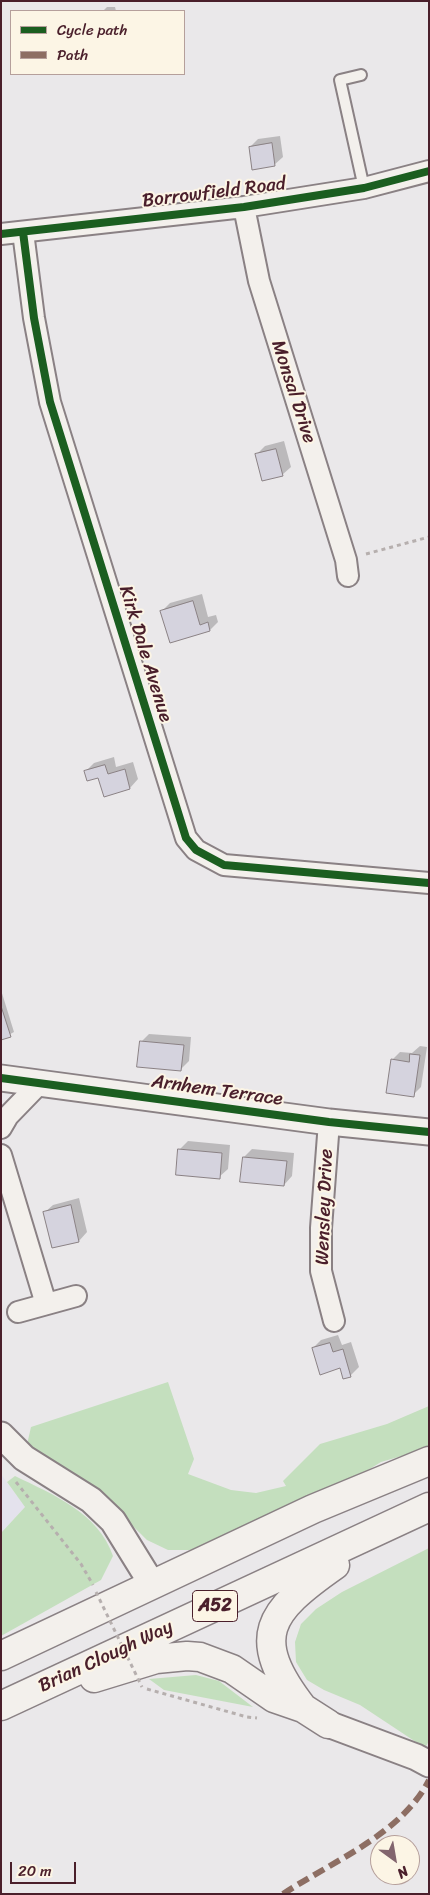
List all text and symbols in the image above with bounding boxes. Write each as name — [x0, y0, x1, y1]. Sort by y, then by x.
legend — [10, 10, 185, 75]
text: Cycle path — [57, 17, 127, 43]
text: Path — [57, 42, 88, 68]
street label: Borrowfield Road — [141, 173, 287, 213]
street label: Monsal Drive — [266, 338, 320, 446]
street label: Kirk Dale Avenue — [113, 583, 177, 725]
street label: Arnhem Terrace — [150, 1071, 284, 1111]
street label: Wensley Drive — [312, 1148, 338, 1266]
road number: A52 — [192, 1590, 238, 1622]
street label: Brian Clough Way — [35, 1616, 177, 1698]
north arrow — [370, 1835, 420, 1885]
scale bar — [12, 1852, 79, 1884]
text: 20 m — [18, 1858, 52, 1884]
text: N — [392, 1859, 413, 1885]

